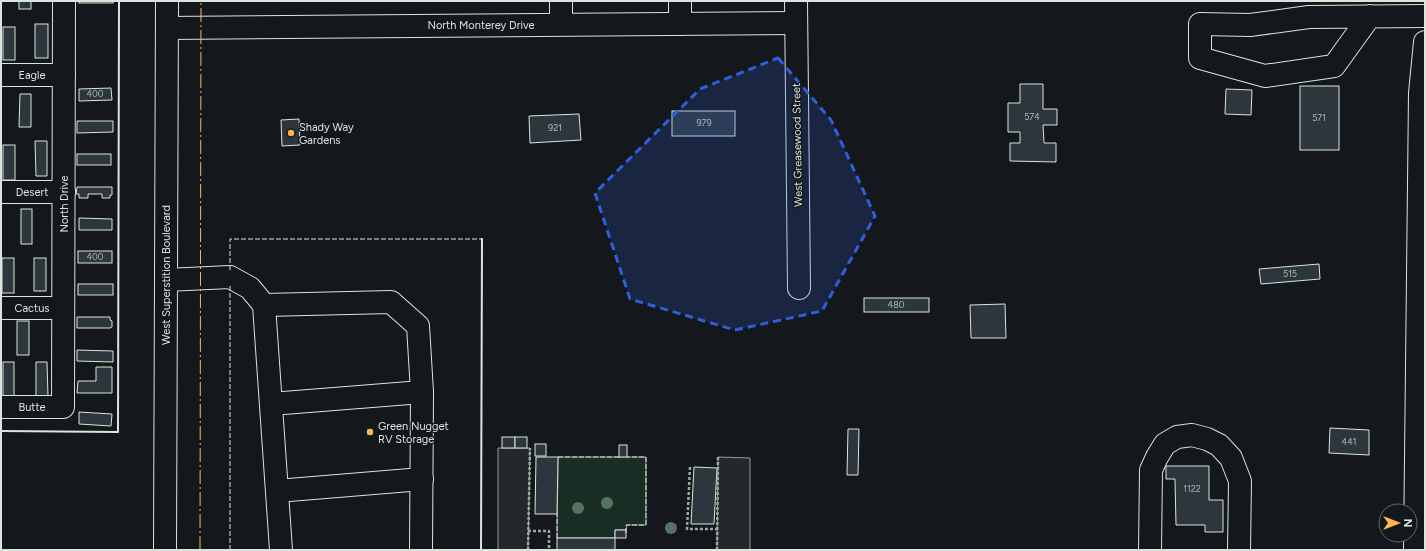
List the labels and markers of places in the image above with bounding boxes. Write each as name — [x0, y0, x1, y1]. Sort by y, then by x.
place label: Shady Way Gardens — [299, 121, 354, 147]
marker: Shady Way Gardens — [286, 128, 296, 138]
place label: Green Nugget RV Storage — [378, 420, 449, 446]
marker: Green Nugget RV Storage — [365, 427, 375, 437]

